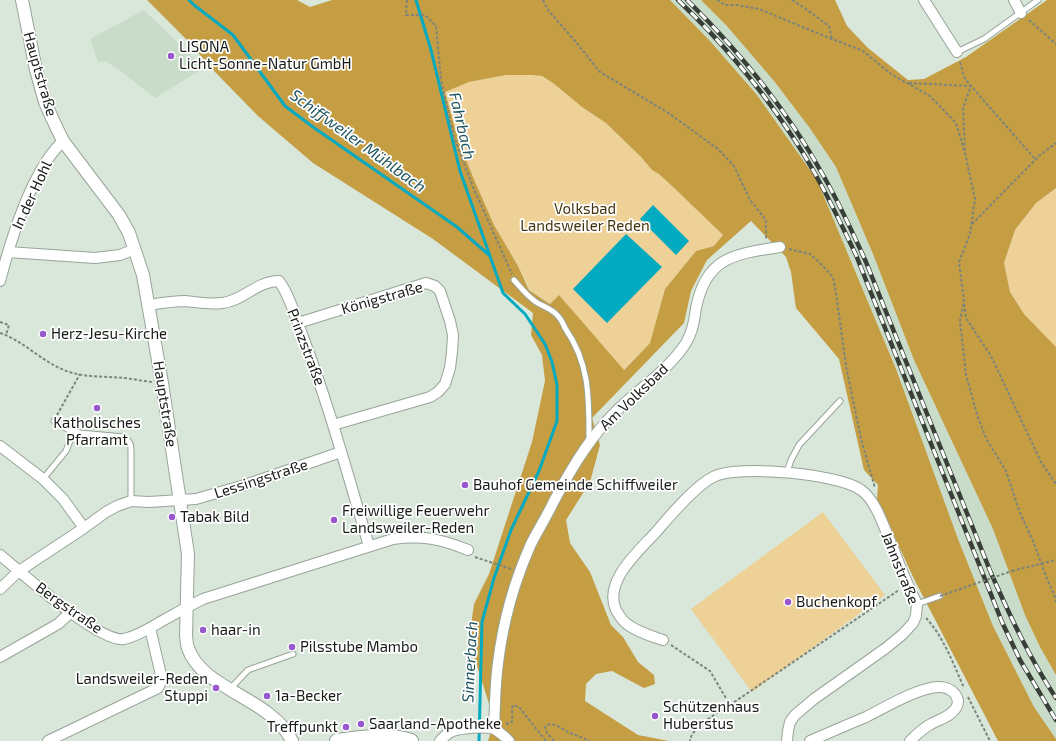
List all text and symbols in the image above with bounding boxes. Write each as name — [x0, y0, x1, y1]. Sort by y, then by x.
street label: Hauptstraße — [19, 30, 61, 118]
place label: LISONA Licht-Sonne-Natur GmbH — [179, 38, 351, 73]
marker: LISONA Licht-Sonne-Natur GmbH — [166, 51, 176, 61]
water label: Schiffweiler Mühlbach — [286, 85, 430, 197]
water label: Fahrbach — [445, 90, 479, 162]
street label: In der Hohl — [8, 158, 56, 232]
park label: Volksbad Landsweiler Reden — [520, 200, 650, 235]
street label: Königstraße — [339, 278, 425, 318]
street label: Prinzstraße — [283, 306, 329, 388]
place label: Herz-Jesu-Kirche — [51, 325, 167, 343]
marker: Herz-Jesu-Kirche — [38, 329, 48, 339]
street label: Hauptstraße — [149, 360, 181, 448]
street label: Am Volksbad — [596, 360, 672, 434]
marker: Katholisches Pfarramt — [92, 403, 102, 413]
place label: Katholisches Pfarramt — [53, 414, 141, 449]
street label: Lessingstraße — [212, 455, 310, 503]
place label: Bauhof Gemeinde Schiffweiler — [473, 476, 678, 494]
marker: Bauhof Gemeinde Schiffweiler — [460, 480, 470, 490]
place label: Freiwillige Feuerwehr Landsweiler-Reden — [342, 502, 489, 537]
place label: Tabak Bild — [180, 508, 249, 526]
marker: Tabak Bild — [167, 512, 177, 522]
marker: Freiwillige Feuerwehr Landsweiler-Reden — [329, 515, 339, 525]
street label: Jahnstraße — [877, 529, 923, 607]
street label: Bergstraße — [32, 578, 106, 638]
place label: Buchenkopf — [796, 593, 877, 611]
marker: Buchenkopf — [783, 597, 793, 607]
place label: haar-in — [211, 621, 261, 639]
water label: Sinnerbach — [458, 621, 482, 703]
marker: haar-in — [198, 625, 208, 635]
place label: Pilsstube Mambo — [300, 638, 418, 656]
marker: Pilsstube Mambo — [287, 642, 297, 652]
place label: Landsweiler-Reden Stuppi — [76, 670, 208, 705]
marker: Landsweiler-Reden Stuppi — [211, 683, 221, 693]
place label: 1a-Becker — [275, 687, 342, 705]
marker: 1a-Becker — [262, 691, 272, 701]
place label: Schützenhaus Huberstus — [663, 698, 759, 733]
marker: Schützenhaus Huberstus — [650, 711, 660, 721]
place label: Saarland-Apotheke — [369, 715, 501, 733]
place label: Treffpunkt — [267, 718, 338, 736]
marker: Saarland-Apotheke — [356, 719, 366, 729]
marker: Treffpunkt — [341, 722, 351, 732]

